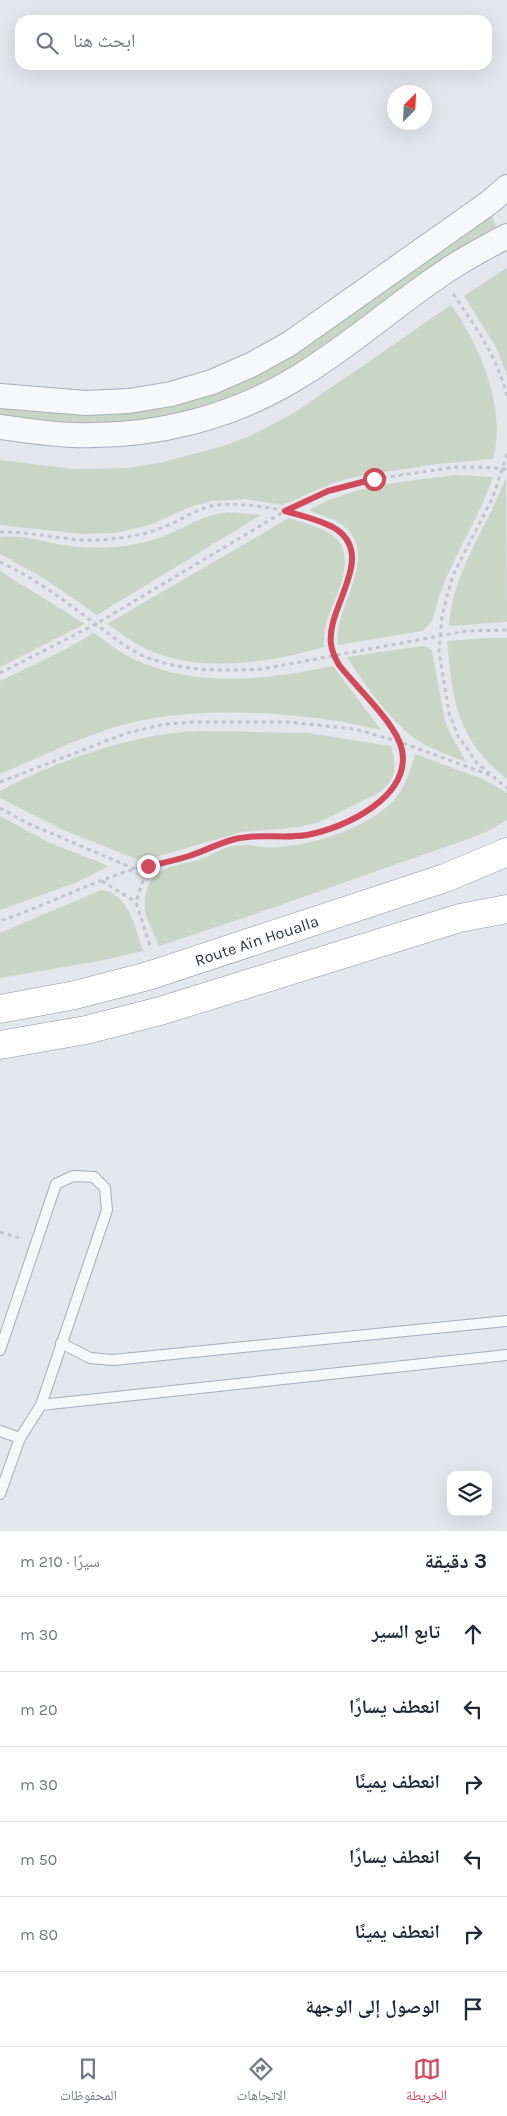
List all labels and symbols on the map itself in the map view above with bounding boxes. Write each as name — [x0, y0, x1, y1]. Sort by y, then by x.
north arrow — [387, 85, 432, 130]
route start — [363, 468, 386, 491]
route end — [137, 855, 160, 878]
street label: Route Aïn Houalla — [192, 911, 321, 970]

